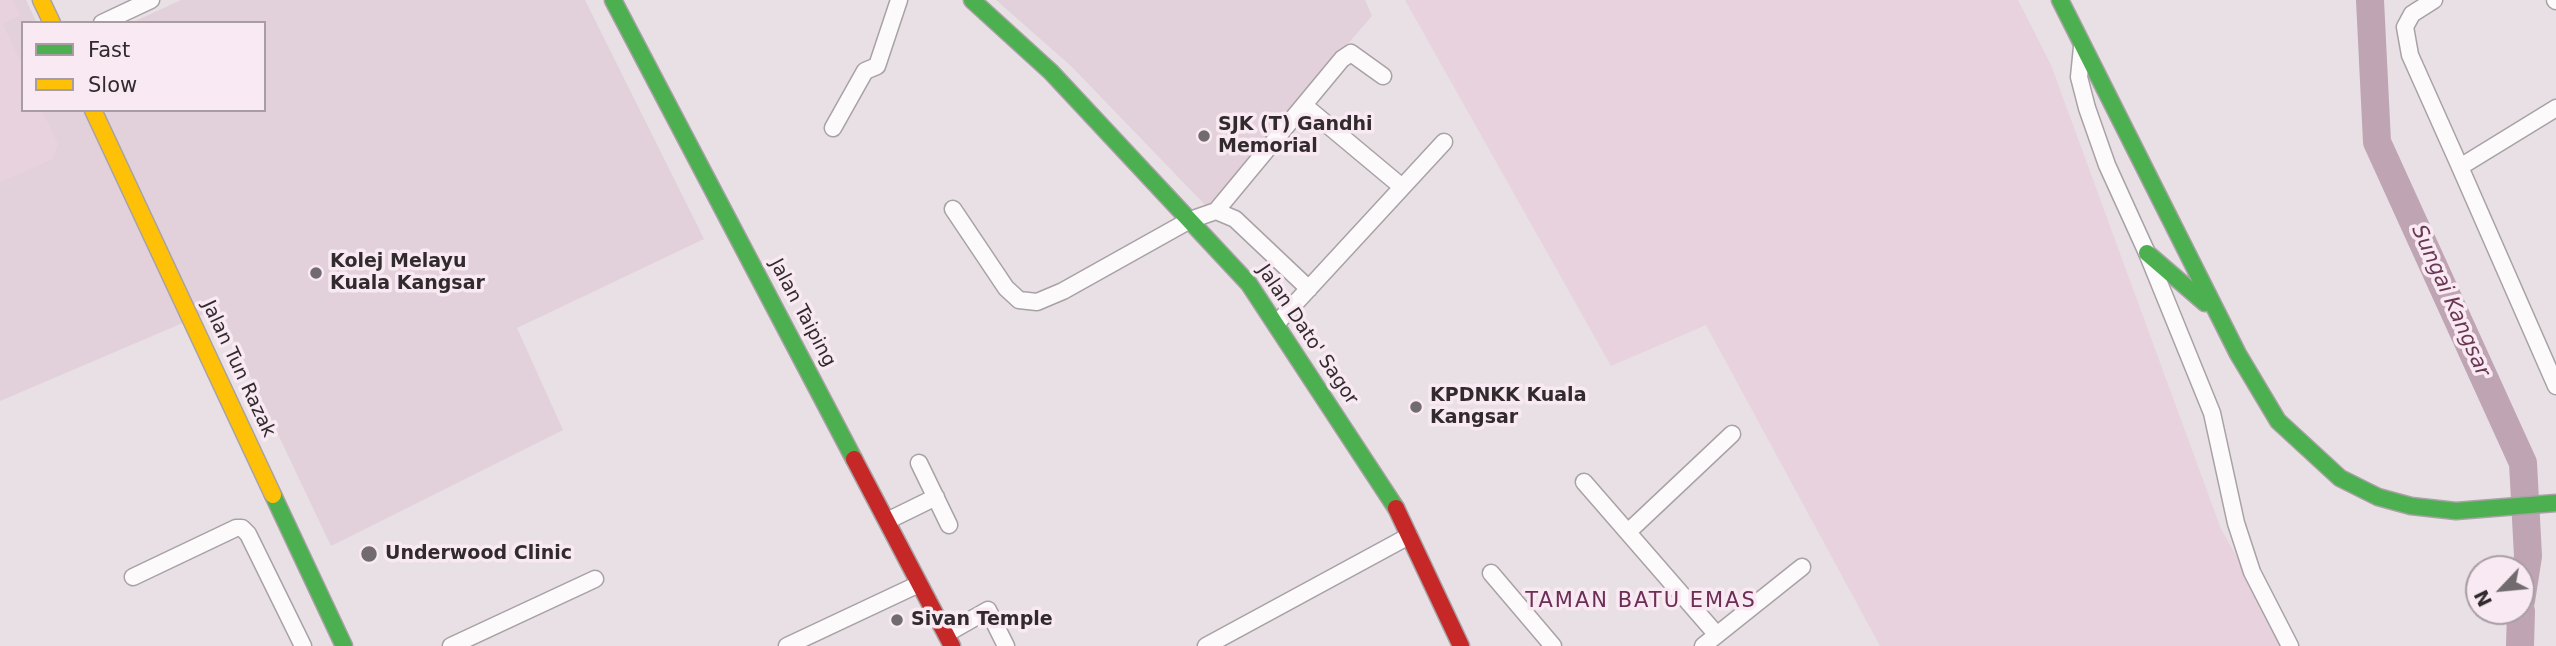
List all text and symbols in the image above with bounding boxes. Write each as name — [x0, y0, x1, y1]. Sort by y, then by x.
legend — [21, 21, 266, 112]
text: Fast — [88, 38, 130, 62]
text: Slow — [88, 73, 137, 97]
place label: SJK (T) Gandhi Memorial — [1218, 114, 1373, 158]
marker: SJK (T) Gandhi Memorial — [1196, 128, 1212, 144]
water label: Sungai Kangsar — [2405, 221, 2495, 381]
place label: Kolej Melayu Kuala Kangsar — [330, 251, 485, 295]
street label: Jalan Taiping — [764, 255, 840, 371]
street label: Jalan Dato' Sagor — [1252, 261, 1362, 409]
marker: Kolej Melayu Kuala Kangsar — [308, 265, 324, 281]
street label: Jalan Tun Razak — [196, 297, 280, 441]
place label: KPDNKK Kuala Kangsar — [1430, 385, 1586, 429]
marker: KPDNKK Kuala Kangsar — [1408, 399, 1424, 415]
place label: Underwood Clinic — [385, 543, 572, 565]
marker: Underwood Clinic — [359, 544, 379, 564]
north arrow — [2465, 555, 2535, 625]
text: N — [2470, 586, 2496, 610]
district label: TAMAN BATU EMAS — [1527, 589, 1755, 615]
place label: Sivan Temple — [911, 609, 1053, 631]
marker: Sivan Temple — [889, 612, 905, 628]

